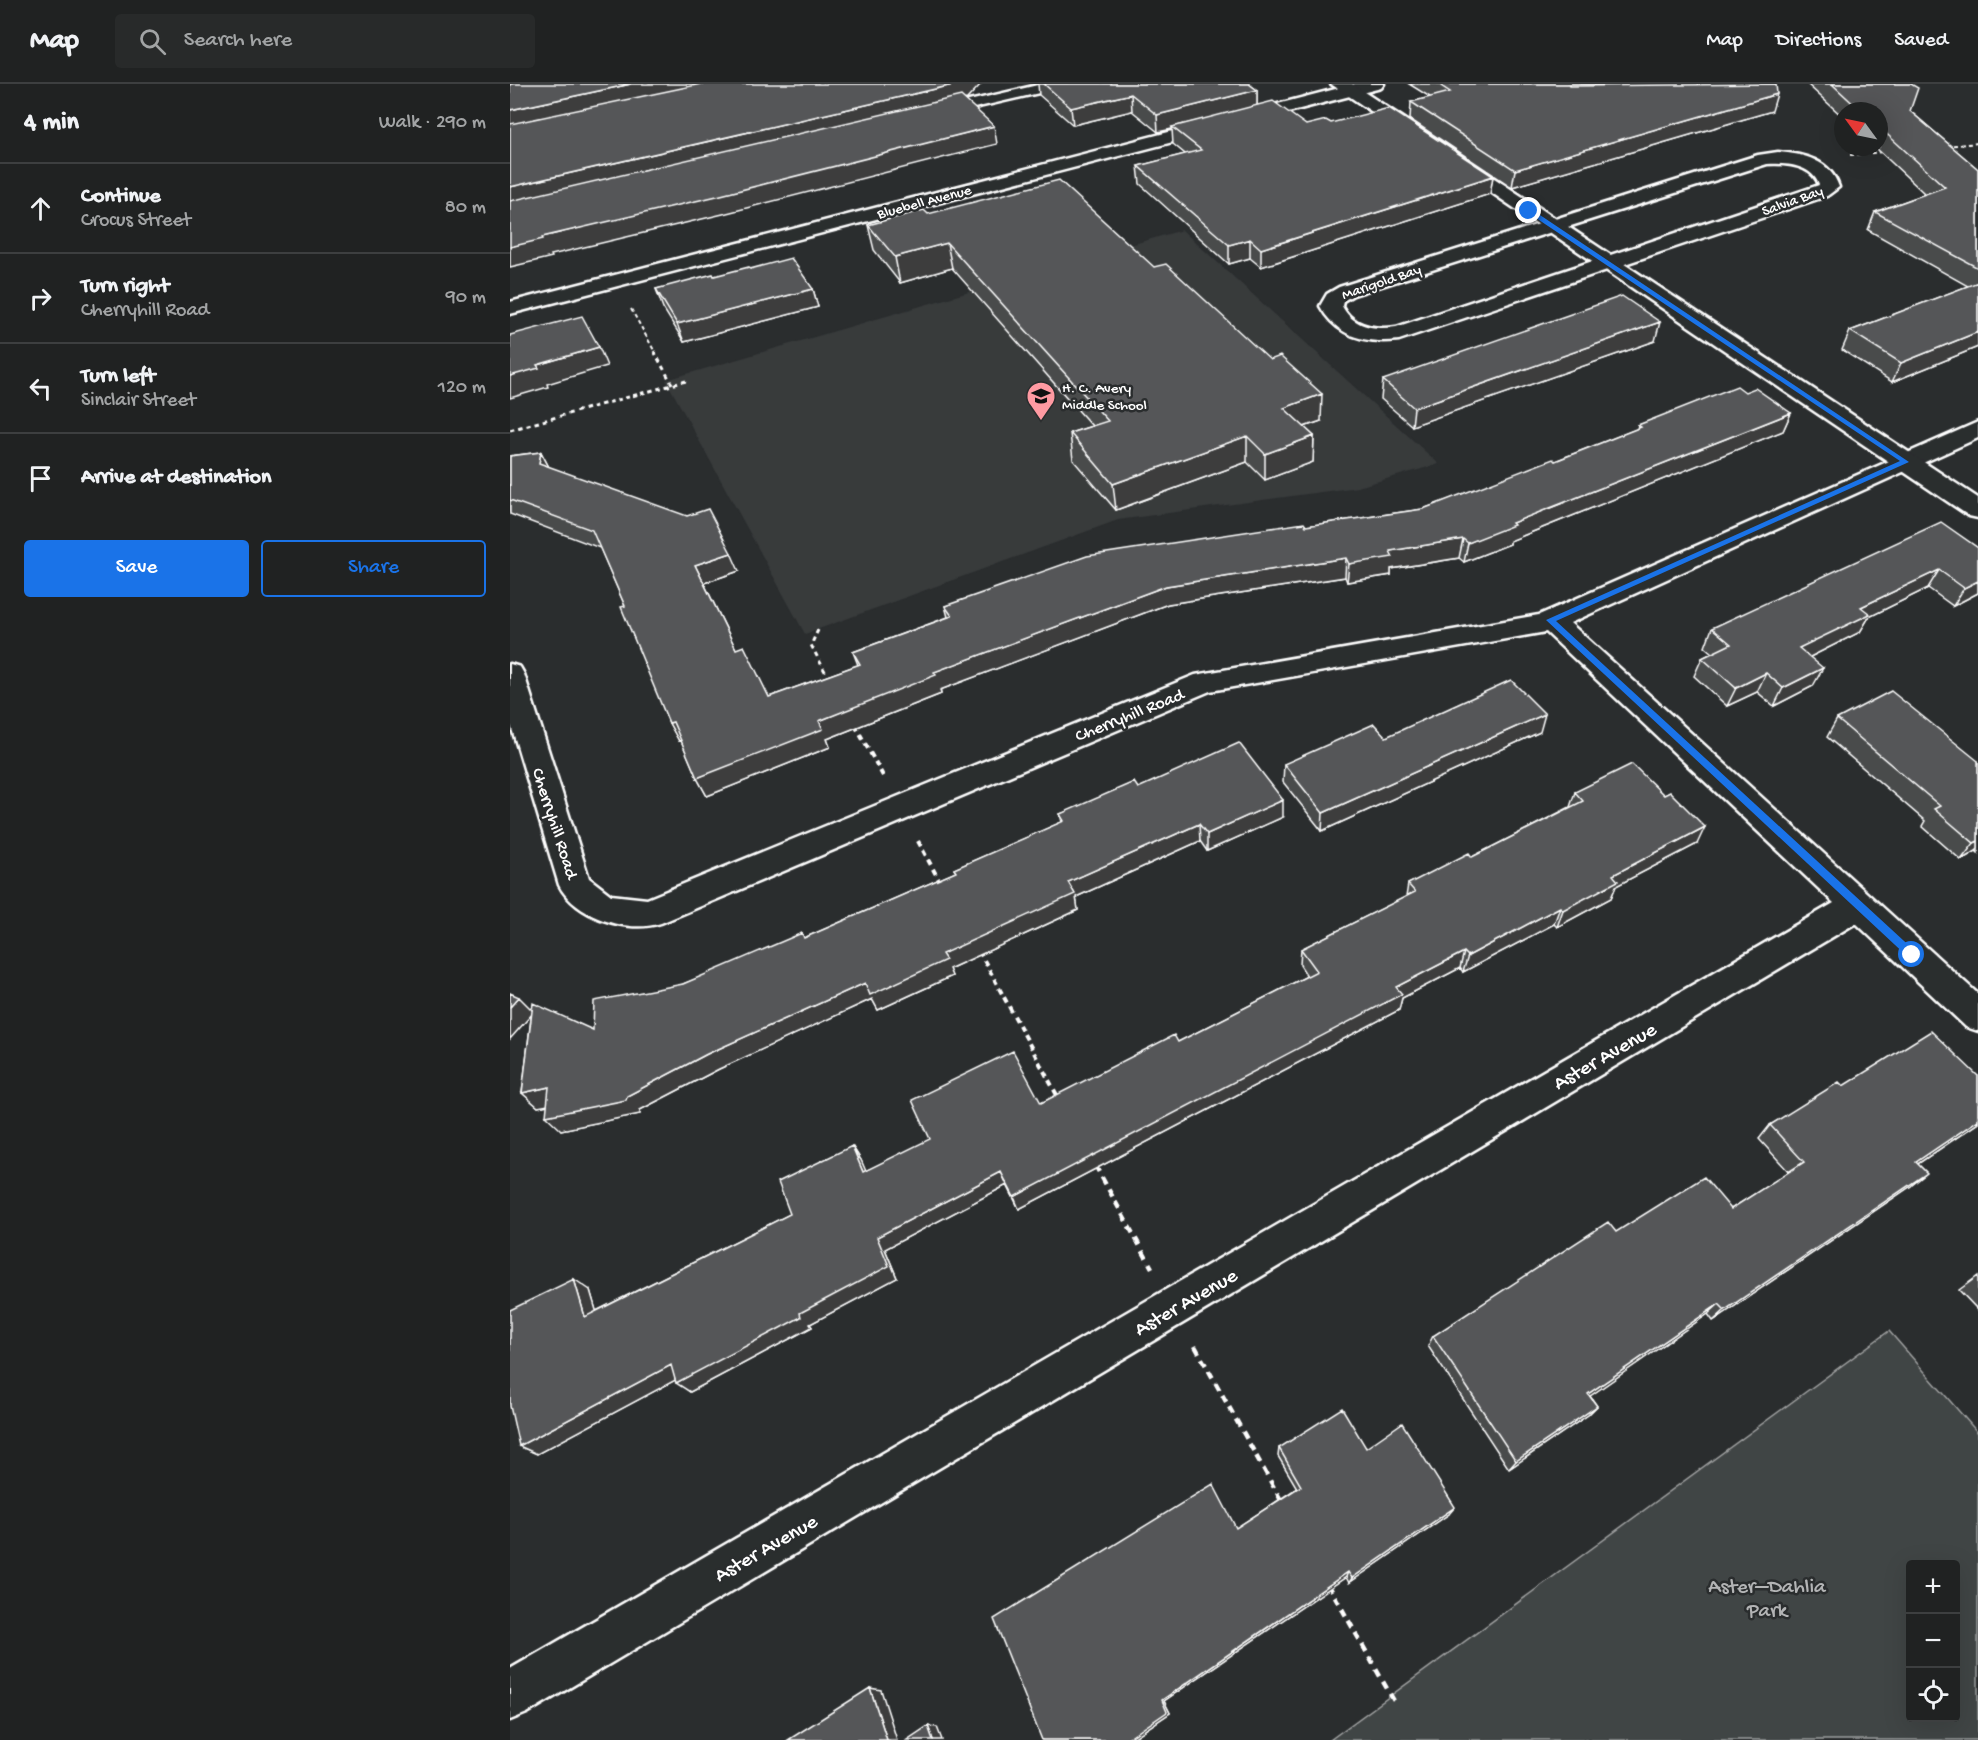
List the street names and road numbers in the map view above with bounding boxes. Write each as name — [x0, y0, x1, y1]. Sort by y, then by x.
street label: Bluebell Avenue — [875, 182, 974, 224]
street label: Salvia Bay — [1760, 182, 1826, 221]
street label: Marigold Bay — [1340, 261, 1424, 305]
street label: Cherryhill Road — [1073, 684, 1189, 748]
street label: Cherryhill Road — [526, 766, 582, 883]
street label: Aster Avenue — [1550, 1018, 1663, 1098]
street label: Aster Avenue — [1131, 1264, 1244, 1344]
street label: Aster Avenue — [711, 1510, 824, 1590]

